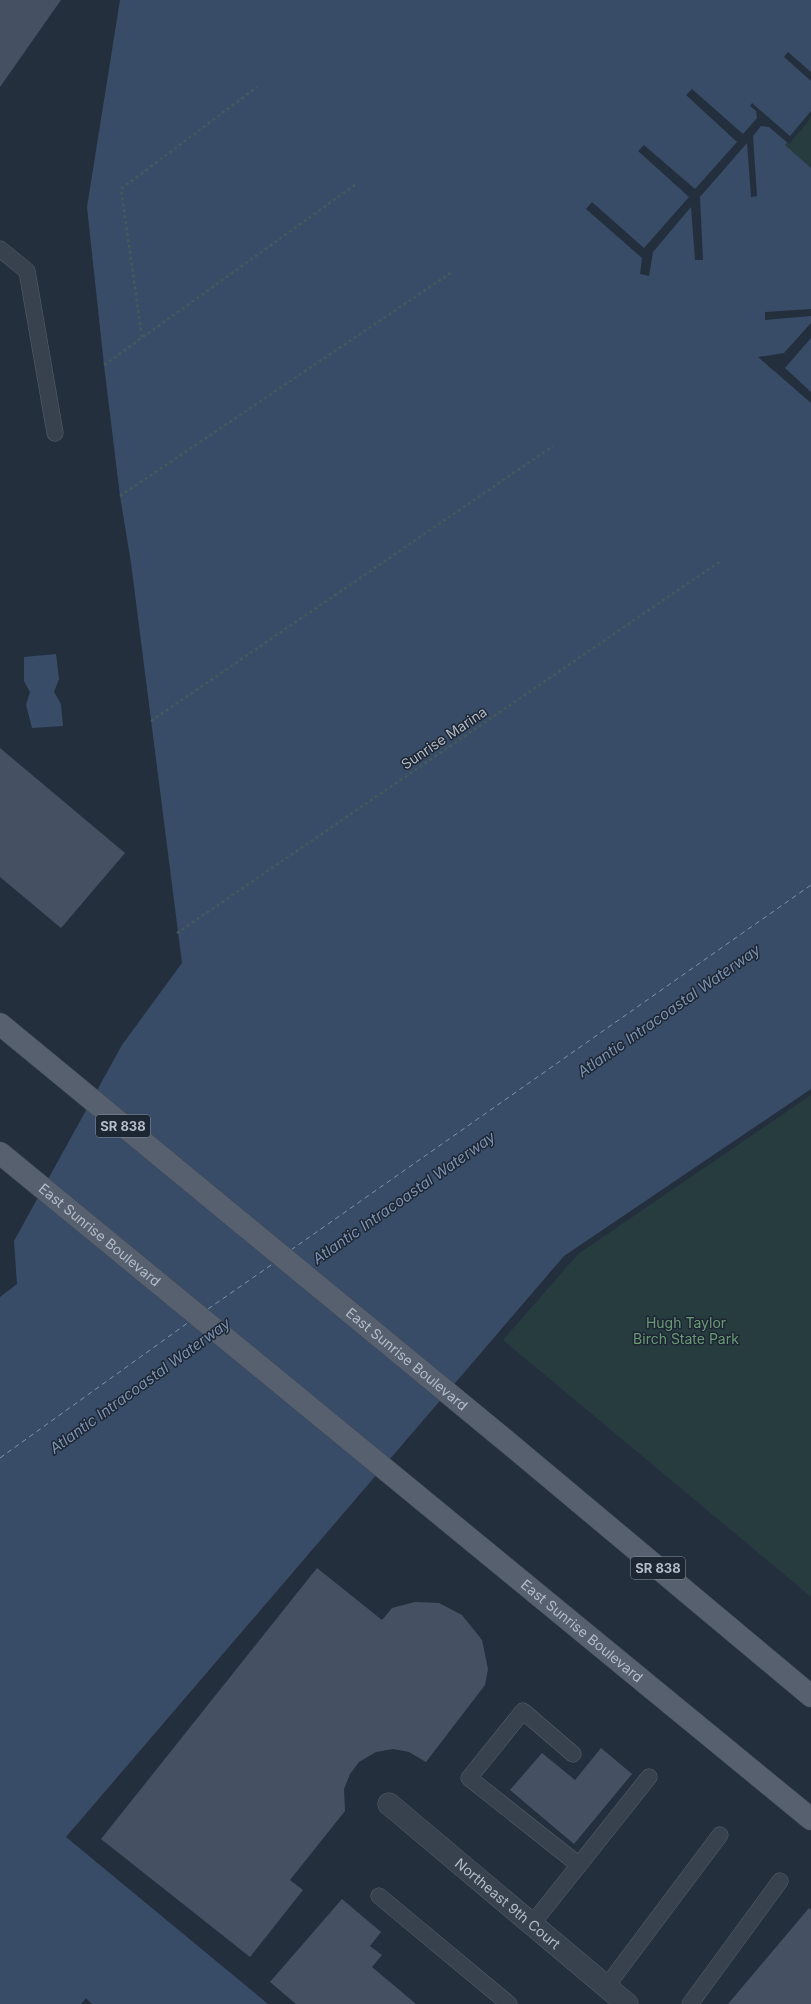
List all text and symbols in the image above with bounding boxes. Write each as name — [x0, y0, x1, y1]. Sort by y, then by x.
street label: Sunrise Marina — [398, 703, 490, 772]
water label: Atlantic Intracoastal Waterway — [573, 940, 764, 1082]
road number: SR 838 — [96, 1115, 150, 1137]
water label: Atlantic Intracoastal Waterway — [308, 1127, 499, 1269]
street label: East Sunrise Boulevard — [36, 1179, 164, 1289]
street label: East Sunrise Boulevard — [343, 1304, 471, 1414]
water label: Atlantic Intracoastal Waterway — [45, 1313, 234, 1458]
park label: Hugh Taylor Birch State Park — [633, 1314, 739, 1347]
road number: SR 838 — [631, 1557, 685, 1579]
street label: East Sunrise Boulevard — [518, 1576, 647, 1685]
street label: Northeast 9th Court — [452, 1854, 564, 1953]

